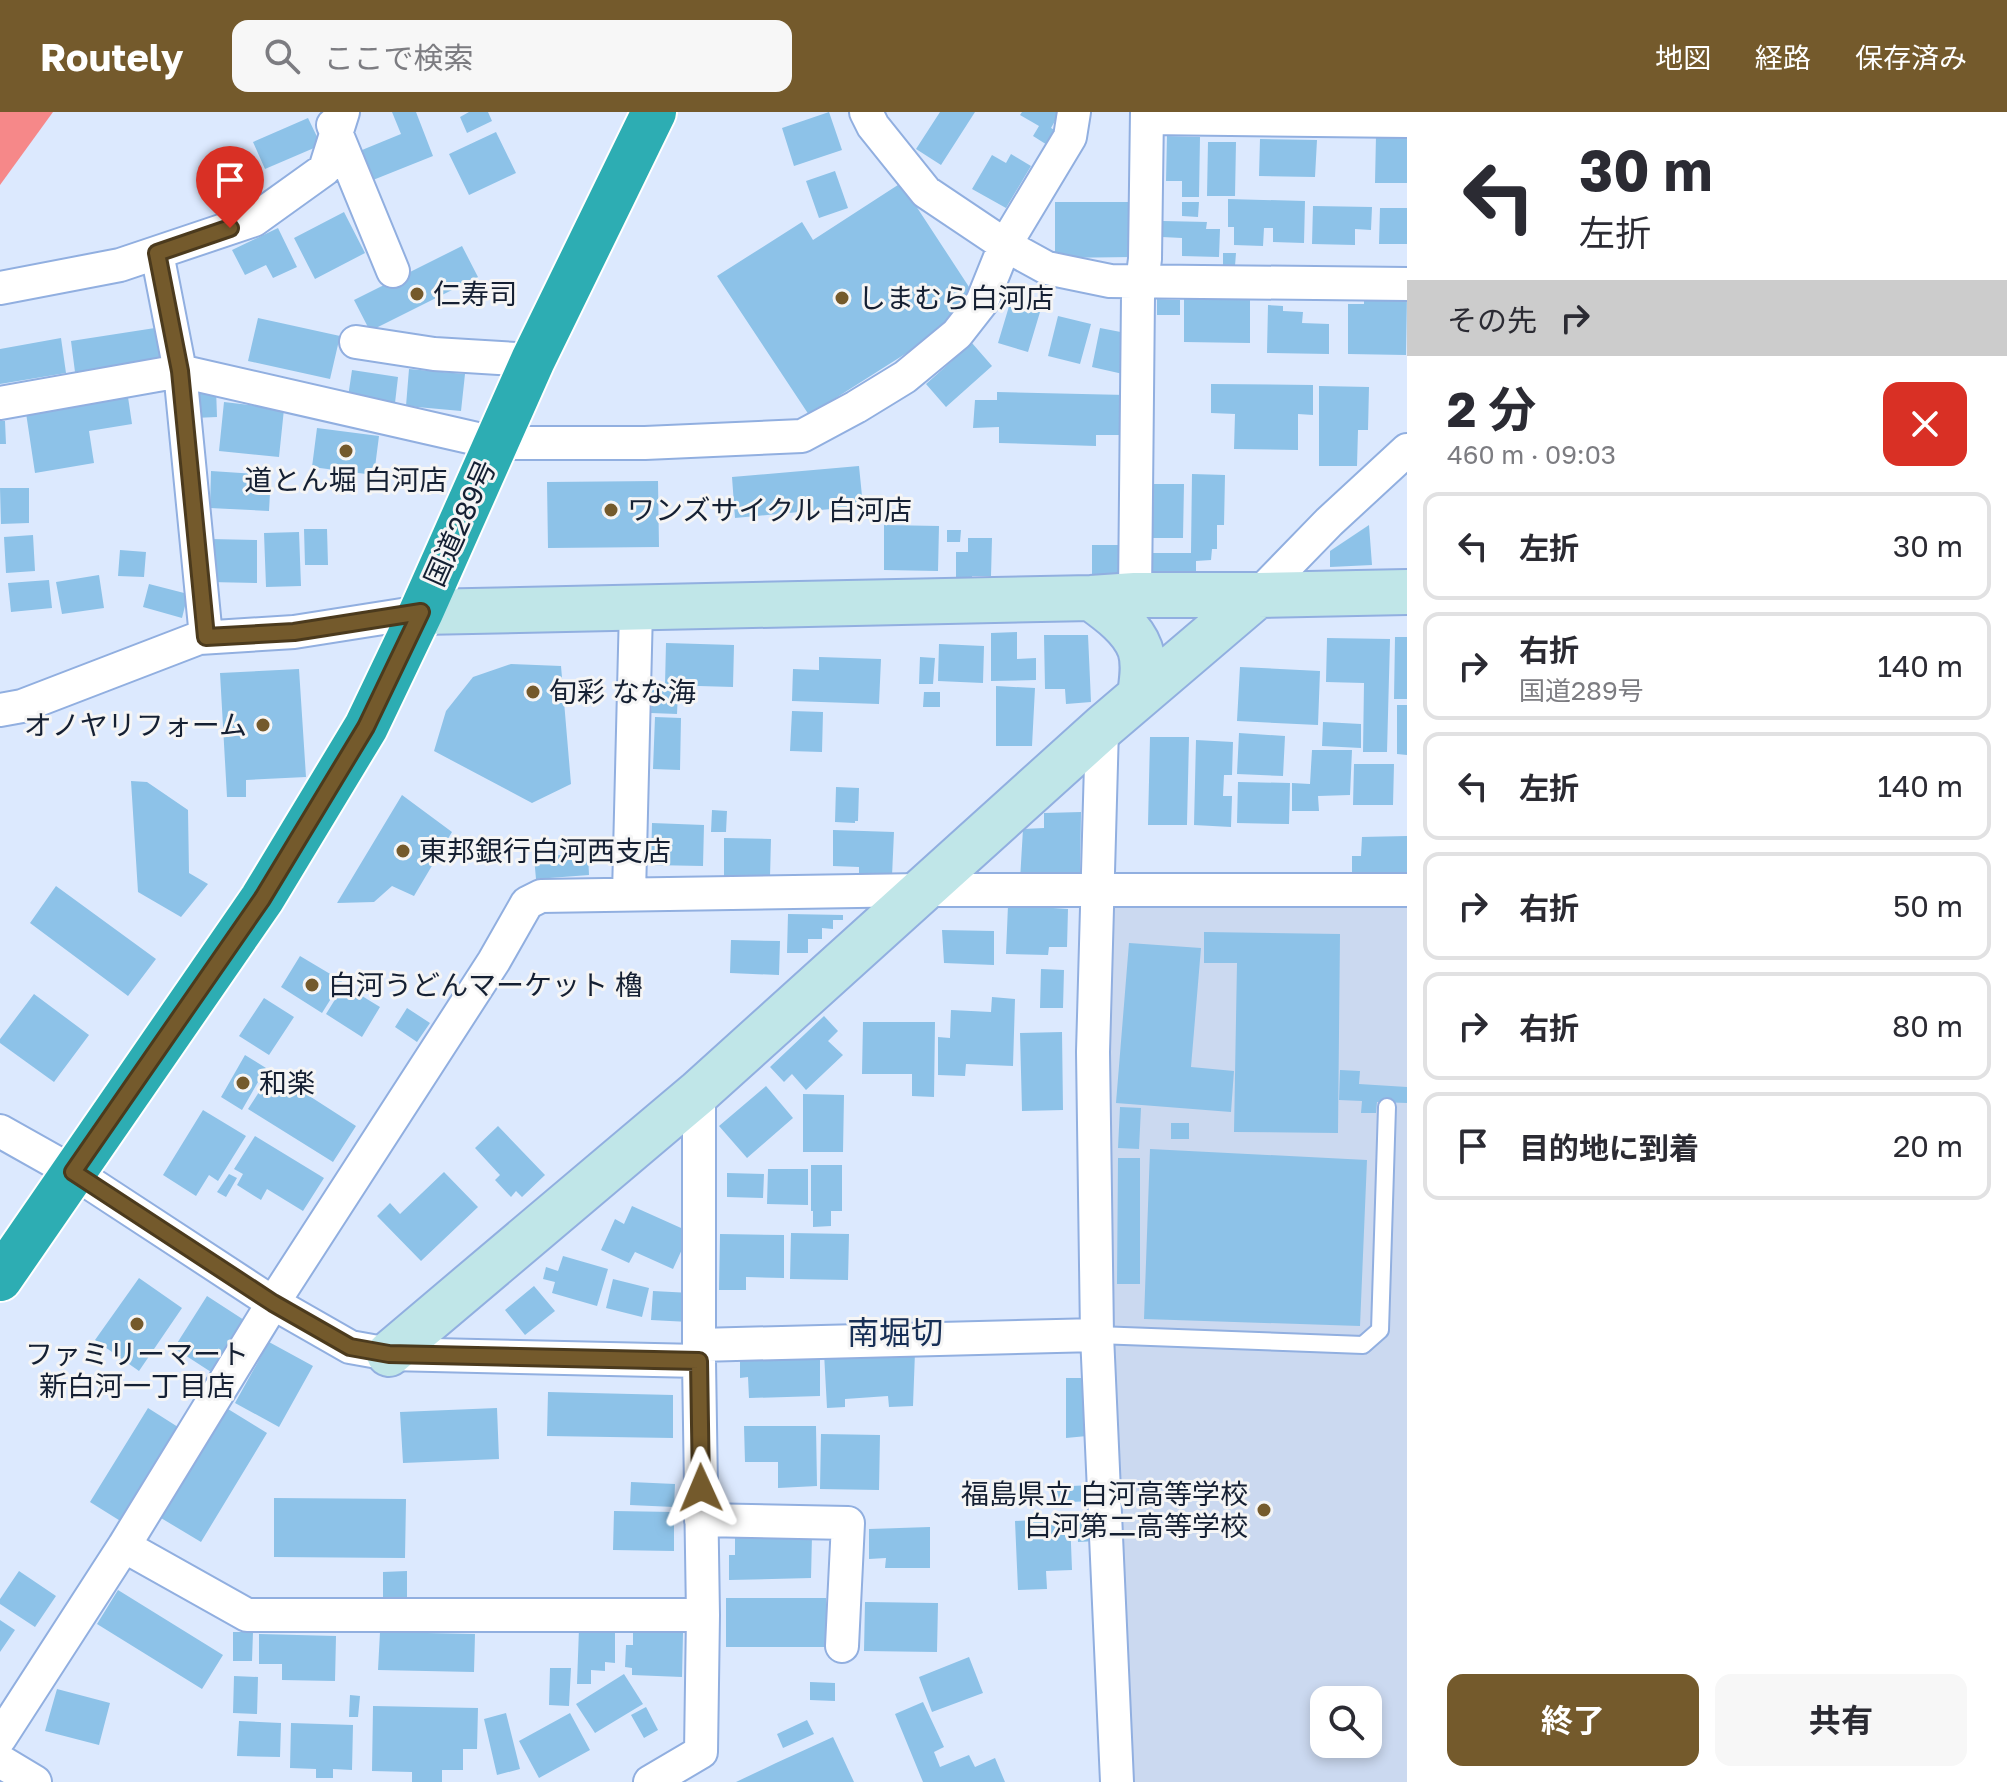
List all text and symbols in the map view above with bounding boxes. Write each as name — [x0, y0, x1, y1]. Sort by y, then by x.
search box — [232, 20, 792, 92]
text: Routely — [40, 34, 184, 79]
icon: search — [260, 34, 304, 78]
text: ここで検索 — [324, 40, 474, 76]
text: 地図 — [1655, 41, 1711, 74]
text: 経路 — [1755, 41, 1811, 74]
text: 保存済み — [1855, 41, 1967, 74]
text: 30 m — [1579, 136, 1713, 203]
icon: left — [1447, 144, 1551, 248]
pin — [196, 146, 264, 228]
icon: arrive — [208, 158, 252, 202]
text: 左折 — [1579, 211, 1651, 254]
place label: 仁寿司 — [433, 277, 517, 310]
place label: しまむら白河店 — [858, 281, 1054, 314]
marker: 仁寿司 — [408, 285, 426, 303]
marker: しまむら白河店 — [833, 289, 851, 307]
icon: right — [1553, 296, 1597, 340]
text: その先 — [1447, 302, 1537, 338]
text: 2 分 — [1447, 380, 1536, 438]
button: close — [1883, 382, 1967, 466]
text: 460 m · 09:03 — [1447, 439, 1616, 470]
marker: 道とん堀 白河店 — [337, 442, 355, 460]
street label: 国道289号 — [417, 455, 502, 591]
place label: 道とん堀 白河店 — [244, 463, 448, 496]
place label: ワンズサイクル 白河店 — [627, 493, 912, 526]
marker: ワンズサイクル 白河店 — [602, 501, 620, 519]
icon: left — [1451, 524, 1495, 568]
text: 30 m — [1893, 528, 1963, 564]
text: 左折 — [1519, 530, 1579, 566]
text: 右折 — [1519, 632, 1579, 668]
icon: right — [1451, 644, 1495, 688]
text: 140 m — [1878, 648, 1963, 684]
place label: 旬彩 なな海 — [549, 675, 696, 708]
text: 国道289号 — [1519, 675, 1644, 706]
marker: 旬彩 なな海 — [524, 683, 542, 701]
place label: オノヤリフォーム — [24, 708, 247, 741]
marker: オノヤリフォーム — [254, 716, 272, 734]
icon: left — [1451, 764, 1495, 808]
text: 140 m — [1878, 768, 1963, 804]
text: 左折 — [1519, 770, 1579, 806]
place label: 東邦銀行白河西支店 — [419, 834, 671, 867]
marker: 東邦銀行白河西支店 — [394, 842, 412, 860]
icon: right — [1451, 884, 1495, 928]
text: 50 m — [1893, 888, 1963, 924]
text: 右折 — [1519, 890, 1579, 926]
place label: 白河うどんマーケット 櫓 — [328, 968, 643, 1001]
marker: 白河うどんマーケット 櫓 — [303, 976, 321, 994]
icon: right — [1451, 1004, 1495, 1048]
text: 80 m — [1892, 1008, 1963, 1044]
text: 右折 — [1519, 1010, 1579, 1046]
place label: 和楽 — [259, 1066, 315, 1099]
marker: 和楽 — [234, 1074, 252, 1092]
icon: arrive — [1451, 1124, 1495, 1168]
text: 20 m — [1893, 1128, 1963, 1164]
text: 目的地に到着 — [1519, 1130, 1699, 1166]
district label: 南堀切 — [847, 1313, 943, 1351]
marker: ファミリーマート 新白河一丁目店 — [128, 1315, 146, 1333]
place label: ファミリーマート 新白河一丁目店 — [25, 1337, 249, 1402]
position arrow — [659, 1446, 743, 1530]
place label: 福島県立 白河高等学校 白河第二高等学校 — [961, 1477, 1248, 1542]
marker: 福島県立 白河高等学校 白河第二高等学校 — [1255, 1501, 1273, 1519]
button: 終了 — [1447, 1674, 1699, 1766]
button: 共有 — [1715, 1674, 1967, 1766]
map controls — [1310, 1686, 1382, 1758]
button: search — [1310, 1686, 1382, 1758]

